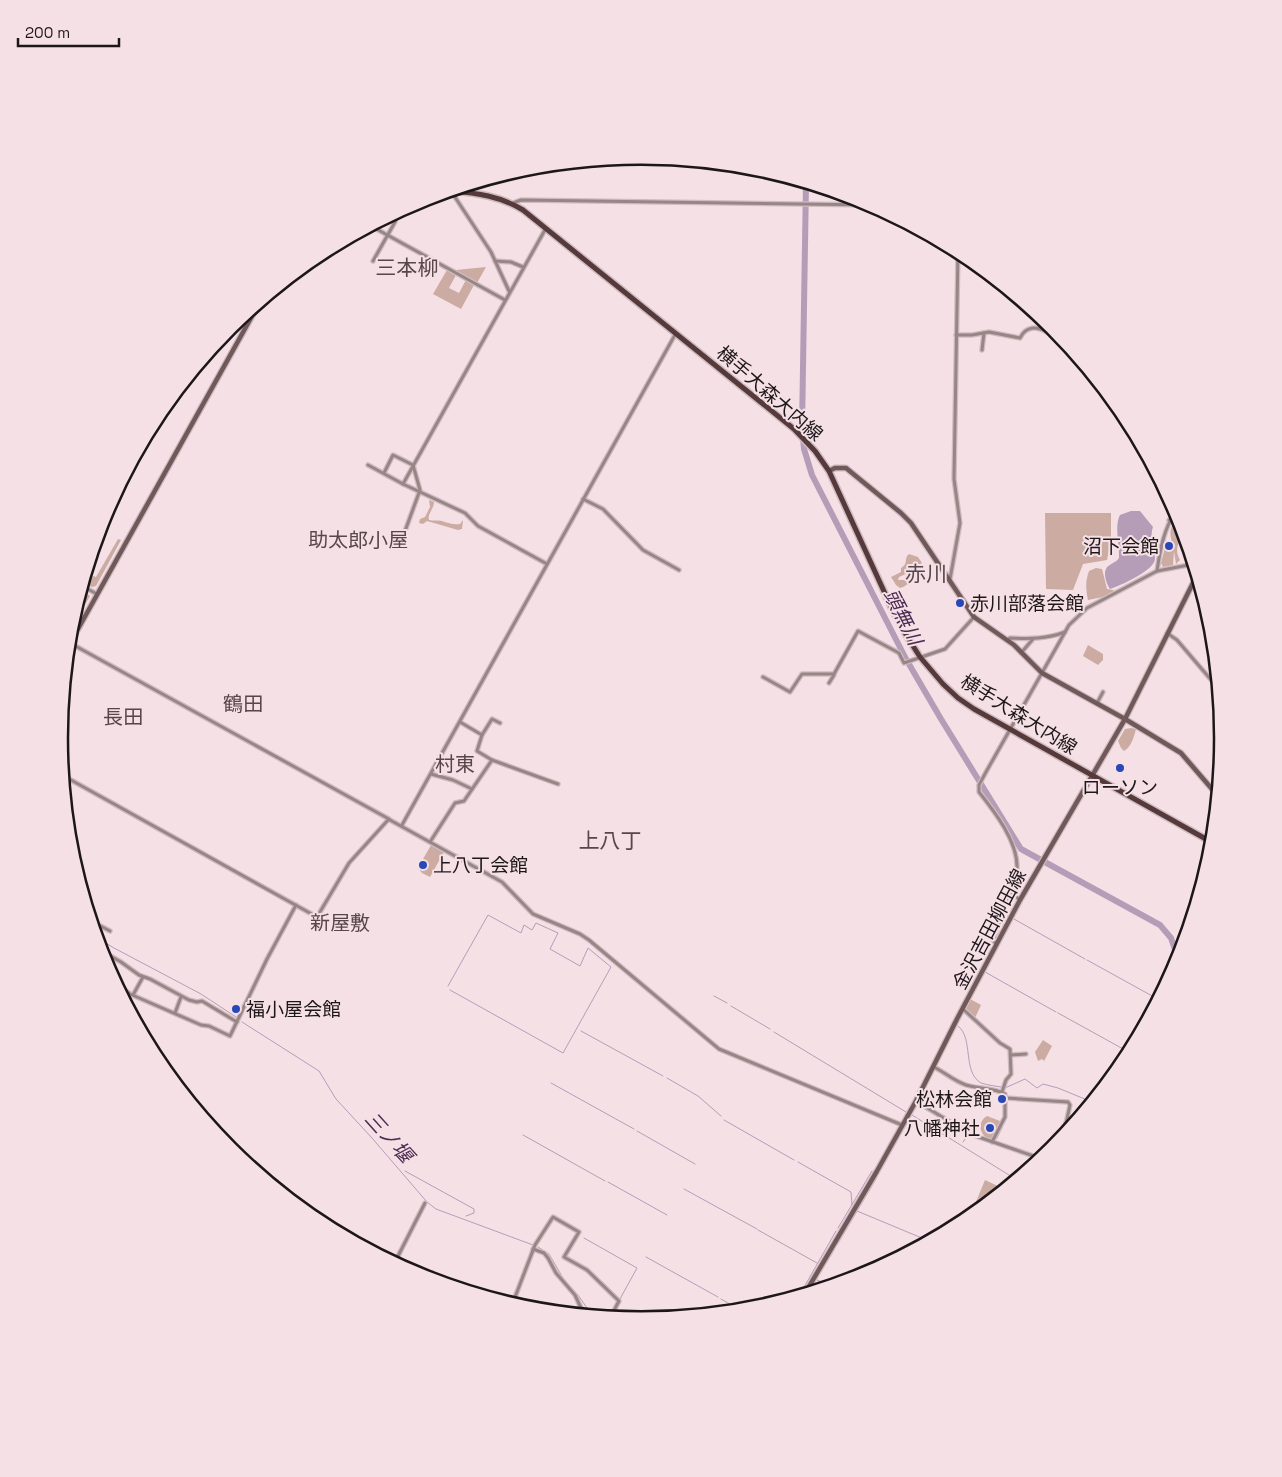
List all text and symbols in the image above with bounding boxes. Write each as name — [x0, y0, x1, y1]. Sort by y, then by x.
scale bar — [18, 15, 119, 47]
text: 200 m — [25, 23, 70, 42]
district label: 三本柳 — [376, 254, 439, 281]
street label: 横手大森大内線 — [711, 340, 828, 446]
district label: 助太郎小屋 — [308, 527, 408, 553]
place label: 沼下会館 — [1083, 534, 1159, 559]
marker: 沼下会館 — [1163, 540, 1175, 552]
district label: 赤川 — [905, 560, 947, 587]
water label: 頭無川 — [878, 584, 929, 651]
place label: 赤川部落会館 — [970, 591, 1084, 616]
marker: 赤川部落会館 — [954, 597, 966, 609]
street label: 横手大森大内線 — [956, 669, 1082, 760]
district label: 鶴田 — [223, 691, 263, 717]
district label: 長田 — [103, 704, 143, 730]
district label: 村東 — [435, 751, 475, 777]
marker: ローソン — [1114, 762, 1126, 774]
place label: ローソン — [1082, 775, 1158, 800]
district label: 上八丁 — [579, 827, 642, 854]
place label: 上八丁会館 — [433, 853, 528, 878]
marker: 上八丁会館 — [417, 859, 429, 871]
street label: 金沢吉田柳田線 — [947, 865, 1032, 994]
district label: 新屋敷 — [310, 910, 370, 936]
place label: 福小屋会館 — [246, 997, 341, 1022]
marker: 福小屋会館 — [230, 1003, 242, 1015]
place label: 松林会館 — [916, 1087, 992, 1112]
marker: 松林会館 — [996, 1093, 1008, 1105]
water label: 三ノ堰 — [359, 1106, 421, 1171]
place label: 八幡神社 — [904, 1116, 980, 1141]
marker: 八幡神社 — [984, 1122, 996, 1134]

